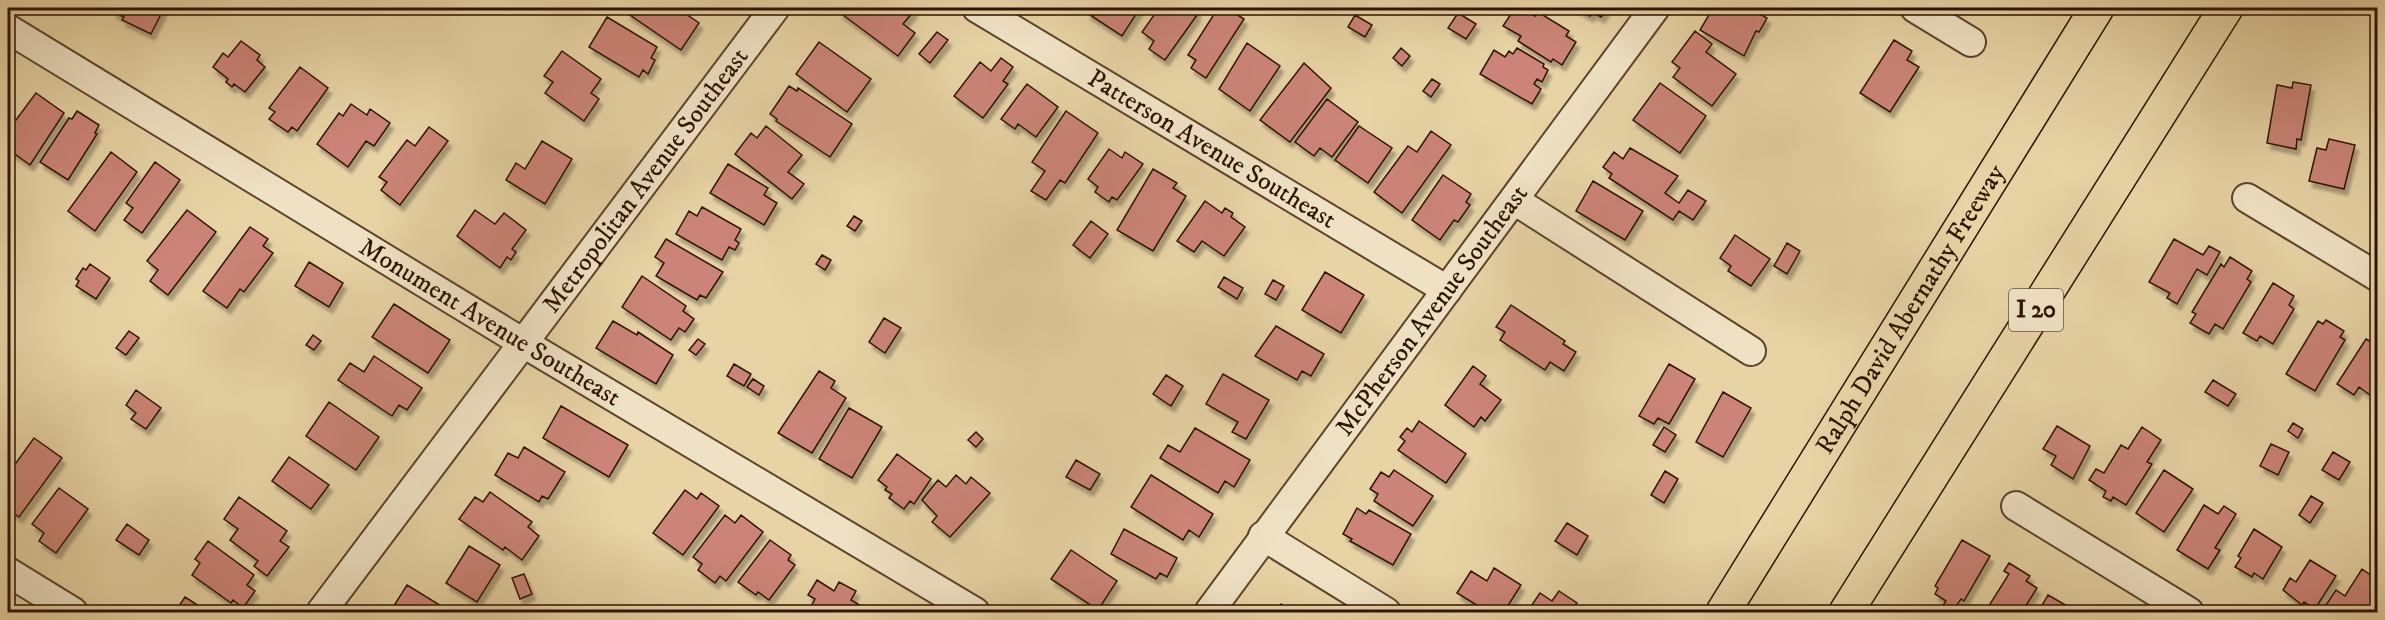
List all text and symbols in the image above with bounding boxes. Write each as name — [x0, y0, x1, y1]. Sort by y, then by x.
street label: Metropolitan Avenue Southeast — [535, 41, 756, 320]
street label: Patterson Avenue Southeast — [1082, 62, 1342, 236]
street label: Ralph David Abernathy Freeway — [1808, 158, 2013, 460]
street label: McPherson Avenue Southeast — [1328, 178, 1535, 443]
street label: Monument Avenue Southeast — [353, 230, 627, 414]
road number: I 20 — [2009, 289, 2063, 331]

